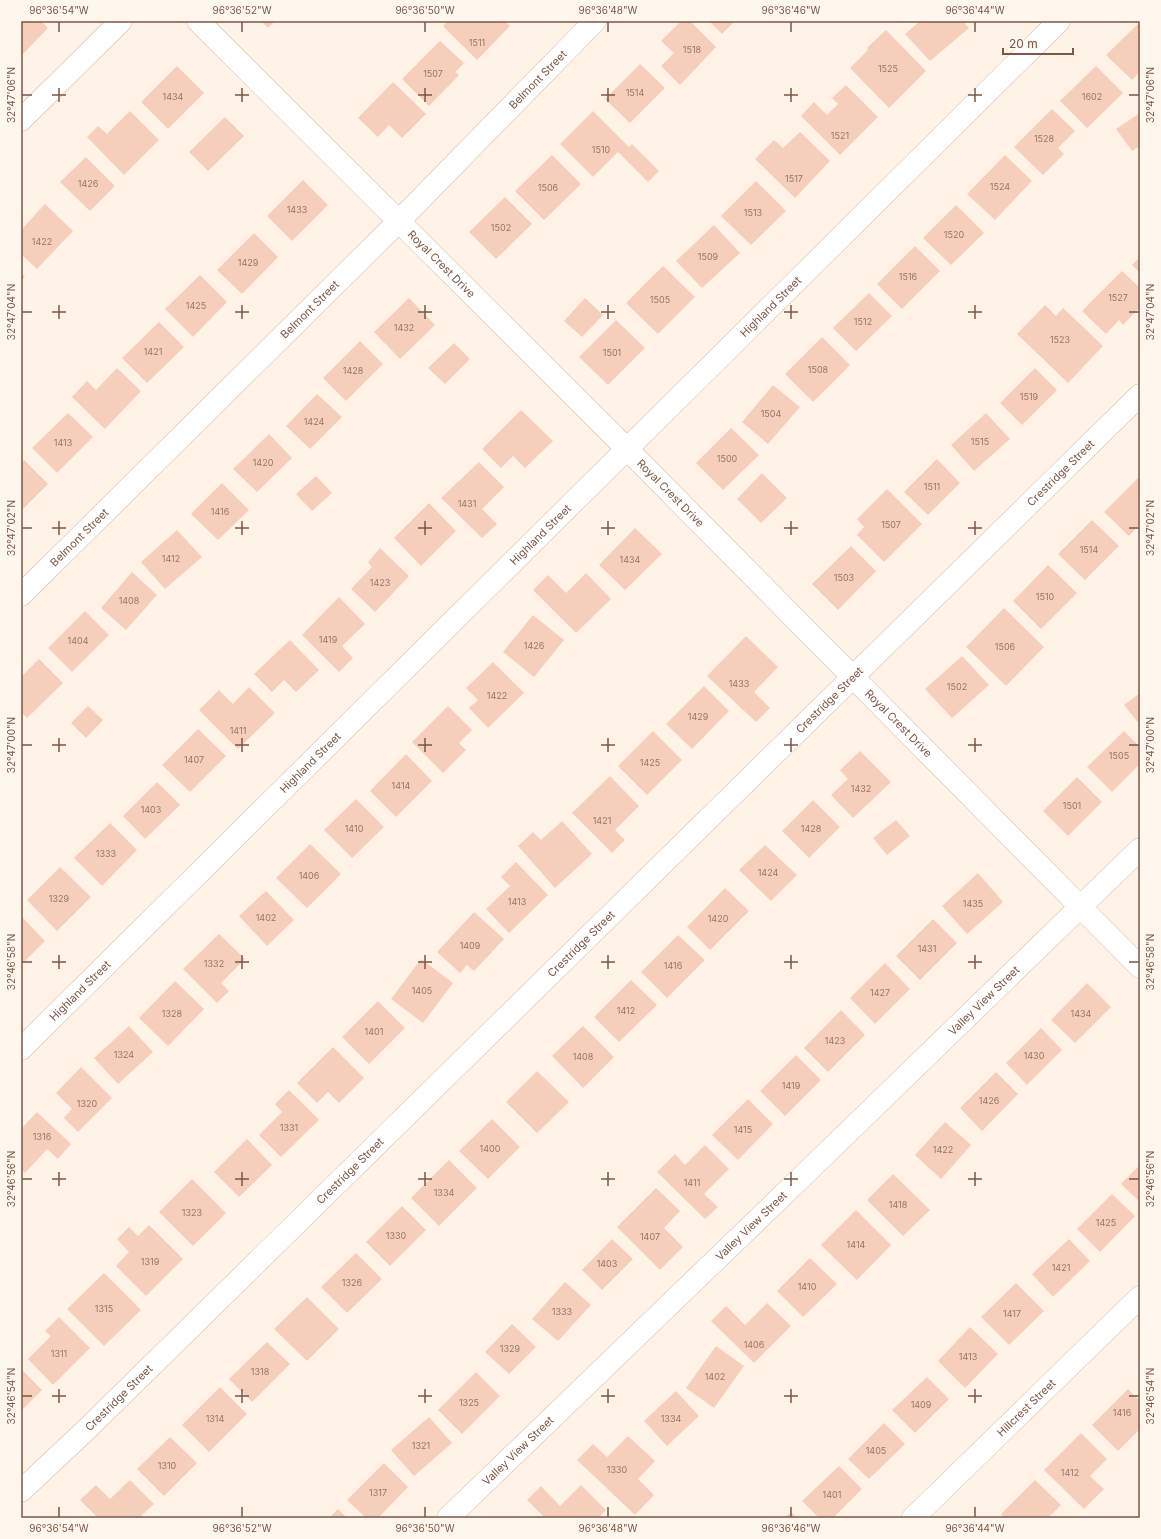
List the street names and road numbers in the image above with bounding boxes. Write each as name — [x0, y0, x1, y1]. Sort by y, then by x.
street label: Belmont Street — [506, 47, 570, 112]
street label: Royal Crest Drive — [405, 227, 478, 301]
street label: Highland Street — [737, 273, 804, 340]
street label: Belmont Street — [277, 277, 342, 341]
street label: Crestridge Street — [1024, 437, 1097, 509]
street label: Royal Crest Drive — [634, 456, 707, 530]
street label: Highland Street — [507, 501, 574, 568]
street label: Belmont Street — [47, 505, 112, 569]
street label: Crestridge Street — [793, 664, 866, 736]
street label: Royal Crest Drive — [862, 686, 935, 760]
street label: Highland Street — [277, 729, 344, 796]
street label: Crestridge Street — [544, 907, 618, 980]
street label: Highland Street — [46, 957, 114, 1024]
street label: Valley View Street — [945, 963, 1023, 1038]
street label: Crestridge Street — [313, 1134, 387, 1207]
street label: Valley View Street — [713, 1188, 790, 1263]
street label: Crestridge Street — [82, 1361, 156, 1434]
street label: Hillcrest Street — [994, 1376, 1059, 1439]
street label: Valley View Street — [479, 1413, 557, 1488]

